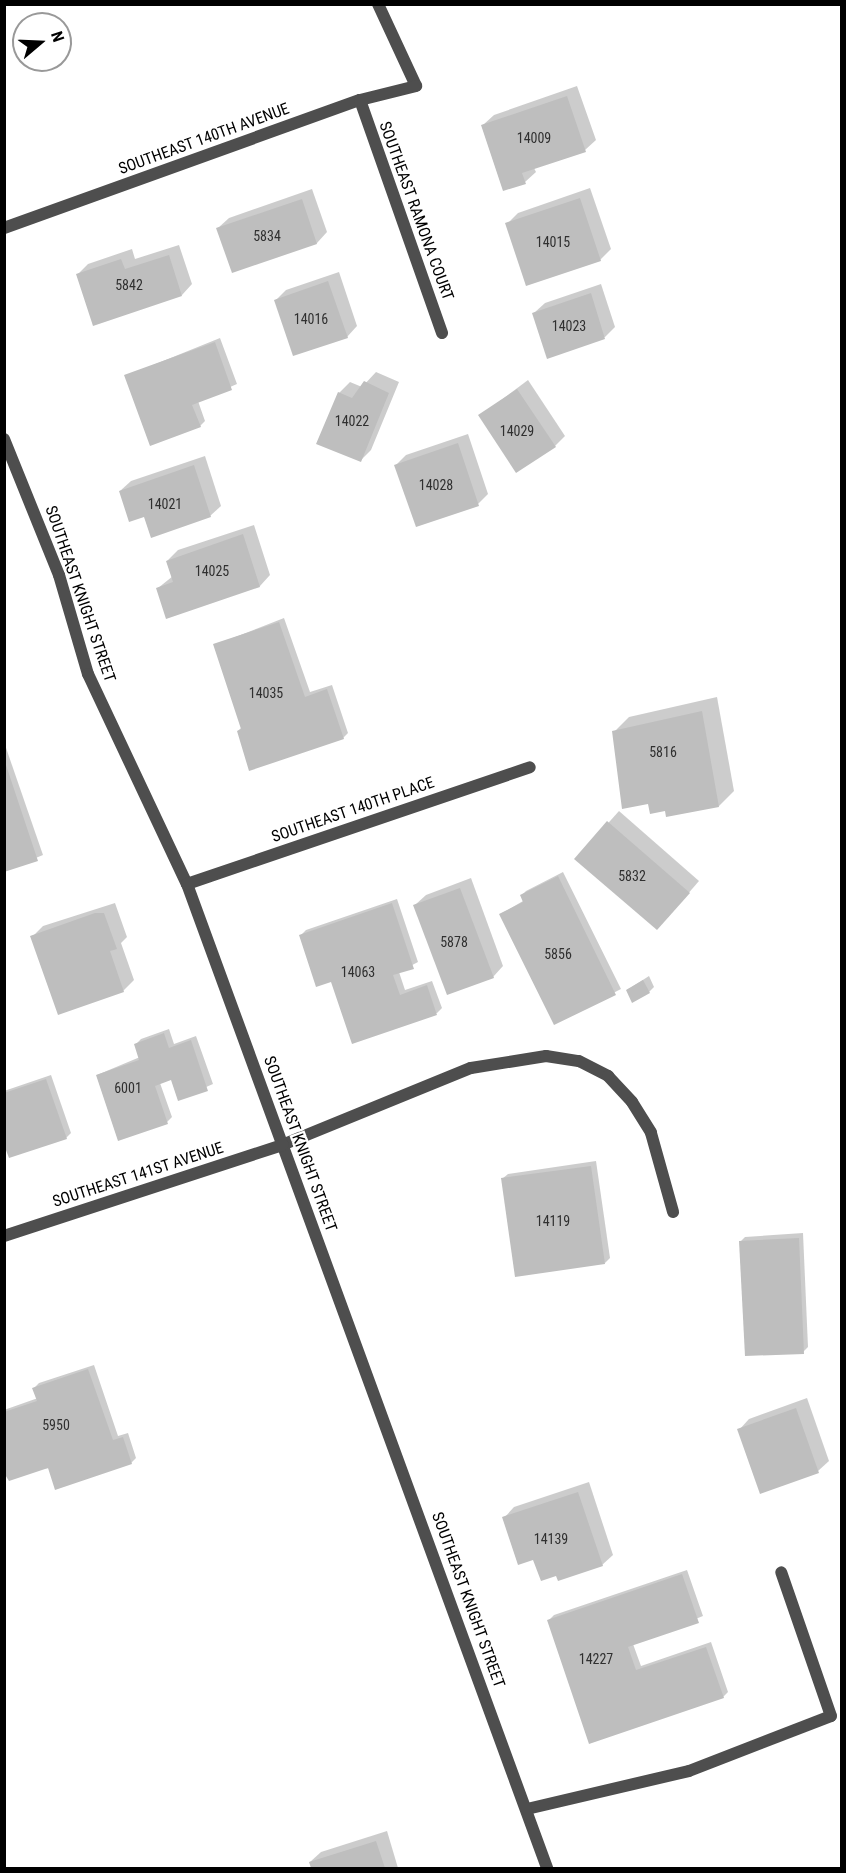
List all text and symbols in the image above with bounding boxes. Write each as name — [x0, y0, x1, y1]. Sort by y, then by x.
north arrow — [12, 12, 72, 72]
text: N — [47, 29, 68, 44]
street label: SOUTHEAST 140TH AVENUE — [116, 99, 292, 179]
street label: SOUTHEAST RAMONA COURT — [375, 119, 457, 303]
house number: 14009 — [517, 130, 551, 146]
house number: 5834 — [253, 228, 281, 244]
house number: 14015 — [536, 234, 570, 250]
house number: 5842 — [115, 277, 143, 293]
house number: 14016 — [294, 311, 328, 327]
house number: 14023 — [552, 318, 586, 334]
house number: 14022 — [335, 413, 369, 429]
house number: 14029 — [500, 423, 534, 439]
house number: 14028 — [419, 477, 453, 493]
house number: 14021 — [148, 496, 182, 512]
street label: SOUTHEAST KNIGHT STREET — [41, 503, 119, 685]
house number: 14025 — [195, 563, 229, 579]
house number: 14035 — [249, 685, 283, 701]
house number: 5816 — [649, 744, 677, 760]
street label: SOUTHEAST 140TH PLACE — [269, 773, 437, 847]
house number: 5832 — [618, 868, 646, 884]
house number: 5878 — [440, 934, 468, 950]
house number: 5856 — [544, 946, 572, 962]
house number: 14063 — [341, 964, 375, 980]
street label: SOUTHEAST KNIGHT STREET — [259, 1053, 341, 1235]
house number: 6001 — [114, 1080, 142, 1096]
street label: SOUTHEAST 141ST AVENUE — [50, 1138, 226, 1212]
house number: 14119 — [536, 1213, 570, 1229]
house number: 5950 — [42, 1417, 70, 1433]
street label: SOUTHEAST KNIGHT STREET — [427, 1509, 509, 1691]
house number: 14139 — [534, 1531, 568, 1547]
house number: 14227 — [579, 1651, 613, 1667]

